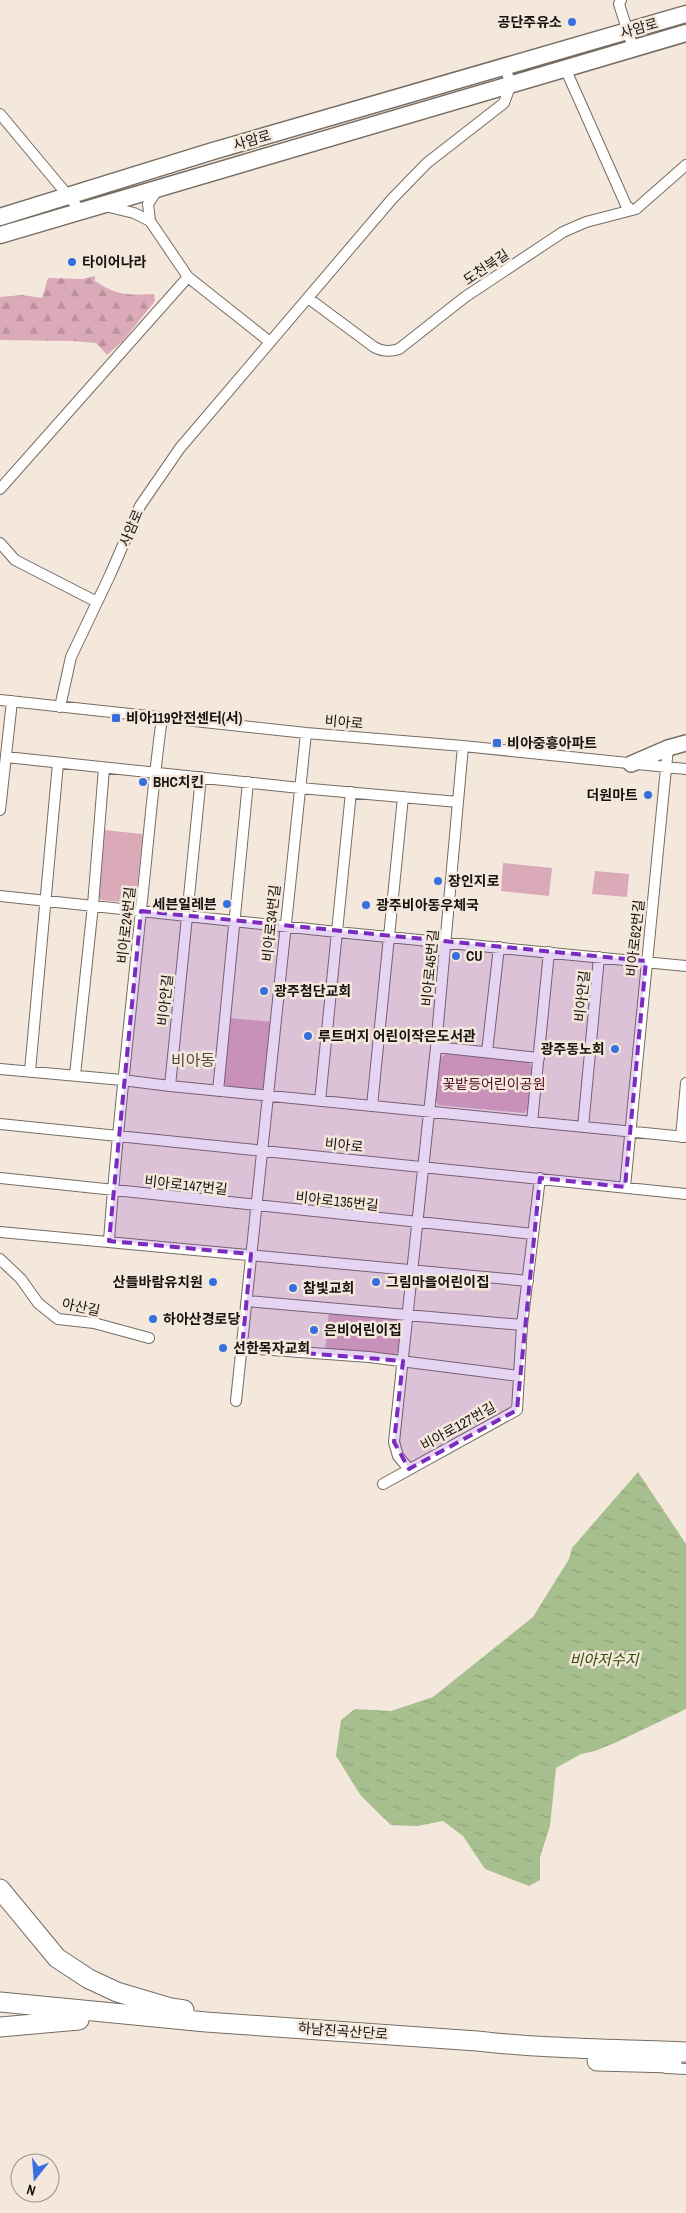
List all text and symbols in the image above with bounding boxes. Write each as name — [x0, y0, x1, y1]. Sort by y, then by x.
place label: 공단주유소 — [498, 13, 562, 31]
street label: 사암로 — [618, 14, 660, 42]
marker: 공단주유소 — [566, 16, 578, 28]
street label: 사암로 — [231, 126, 273, 154]
street label: 도천북길 — [460, 245, 512, 289]
place label: 타이어나라 — [82, 253, 147, 271]
marker: 타이어나라 — [66, 256, 78, 268]
street label: 사암로 — [115, 507, 147, 549]
place label: 비아119안전센터(서) — [126, 709, 243, 727]
street label: 비아로 — [324, 711, 364, 733]
marker: 비아119안전센터(서) — [110, 712, 122, 724]
place label: 비아중흥아파트 — [507, 734, 597, 752]
marker: 비아중흥아파트 — [491, 737, 503, 749]
place label: BHC치킨 — [153, 773, 204, 791]
marker: BHC치킨 — [137, 776, 149, 788]
place label: 더원마트 — [586, 786, 638, 804]
marker: 더원마트 — [642, 789, 654, 801]
place label: 장인지로 — [448, 872, 500, 890]
marker: 장인지로 — [432, 875, 444, 887]
street label: 비아로34번길 — [258, 884, 284, 962]
street label: 비아로24번길 — [113, 886, 139, 964]
place label: 세븐일레븐 — [153, 895, 217, 913]
place label: 광주비아동우체국 — [376, 896, 479, 914]
marker: 세븐일레븐 — [221, 898, 233, 910]
marker: 광주비아동우체국 — [360, 899, 372, 911]
street label: 비아로62번길 — [622, 899, 648, 977]
street label: 비아로45번길 — [418, 929, 442, 1007]
place label: CU — [466, 947, 483, 965]
marker: CU — [450, 950, 462, 962]
street label: 비아안길 — [570, 969, 594, 1023]
street label: 비아안길 — [153, 973, 177, 1027]
place label: 광주첨단교회 — [274, 982, 351, 1000]
marker: 광주첨단교회 — [258, 985, 270, 997]
place label: 루트머지 어린이작은도서관 — [318, 1027, 476, 1045]
marker: 루트머지 어린이작은도서관 — [302, 1030, 314, 1042]
place label: 광주동노회 — [541, 1040, 605, 1058]
marker: 광주동노회 — [609, 1043, 621, 1055]
district label: 비아동 — [171, 1049, 215, 1071]
park label: 꽃밭등어린이공원 — [442, 1075, 546, 1093]
street label: 비아로 — [324, 1134, 364, 1156]
street label: 비아로147번길 — [144, 1172, 228, 1198]
street label: 비아로135번길 — [295, 1188, 379, 1214]
place label: 산들바람유치원 — [113, 1273, 203, 1291]
place label: 그림마을어린이집 — [386, 1273, 489, 1291]
marker: 산들바람유치원 — [207, 1276, 219, 1288]
marker: 그림마을어린이집 — [370, 1276, 382, 1288]
place label: 참빛교회 — [303, 1279, 355, 1297]
marker: 참빛교회 — [287, 1282, 299, 1294]
street label: 아산길 — [60, 1294, 102, 1320]
place label: 하아산경로당 — [163, 1310, 240, 1328]
marker: 하아산경로당 — [147, 1313, 159, 1325]
place label: 은비어린이집 — [324, 1321, 401, 1339]
marker: 은비어린이집 — [308, 1324, 320, 1336]
place label: 선한목자교회 — [233, 1339, 310, 1357]
marker: 선한목자교회 — [217, 1342, 229, 1354]
street label: 비아로127번길 — [417, 1398, 499, 1454]
water label: 비아저수지 — [569, 1649, 640, 1670]
street label: 하남진곡산단로 — [297, 2019, 389, 2043]
north arrow — [10, 2153, 60, 2203]
text: N — [25, 2181, 38, 2200]

